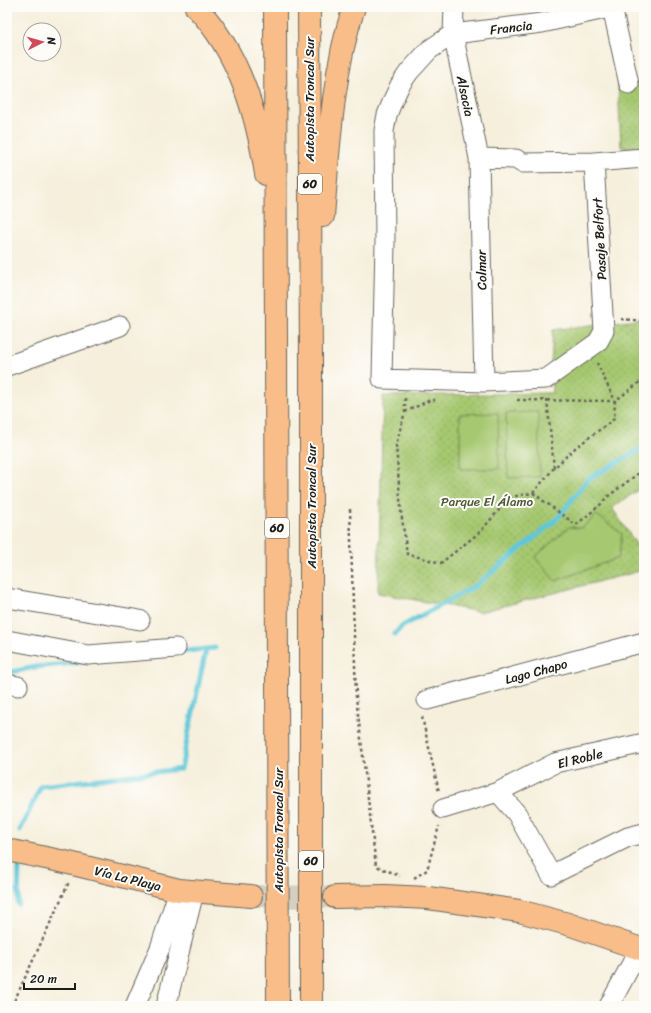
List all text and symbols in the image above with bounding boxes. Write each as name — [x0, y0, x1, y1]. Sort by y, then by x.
street label: Francia — [489, 13, 534, 42]
north arrow — [22, 22, 62, 62]
text: N — [41, 35, 61, 46]
street label: Autopista Troncal Sur — [298, 36, 321, 162]
street label: Alsacia — [450, 73, 481, 119]
road number: 60 — [298, 174, 322, 194]
street label: Pasaje Belfort — [586, 197, 613, 281]
street label: Colmar — [470, 249, 493, 290]
street label: Autopista Troncal Sur — [300, 443, 323, 569]
park label: Parque El Álamo — [441, 490, 534, 513]
road number: 60 — [265, 518, 289, 538]
street label: Lago Chapo — [502, 652, 570, 691]
street label: El Roble — [555, 742, 606, 775]
street label: Autopista Troncal Sur — [267, 767, 290, 893]
road number: 60 — [299, 851, 323, 871]
street label: Vía La Playa — [92, 859, 164, 898]
scale bar — [24, 965, 75, 991]
text: 20 m — [30, 968, 57, 990]

